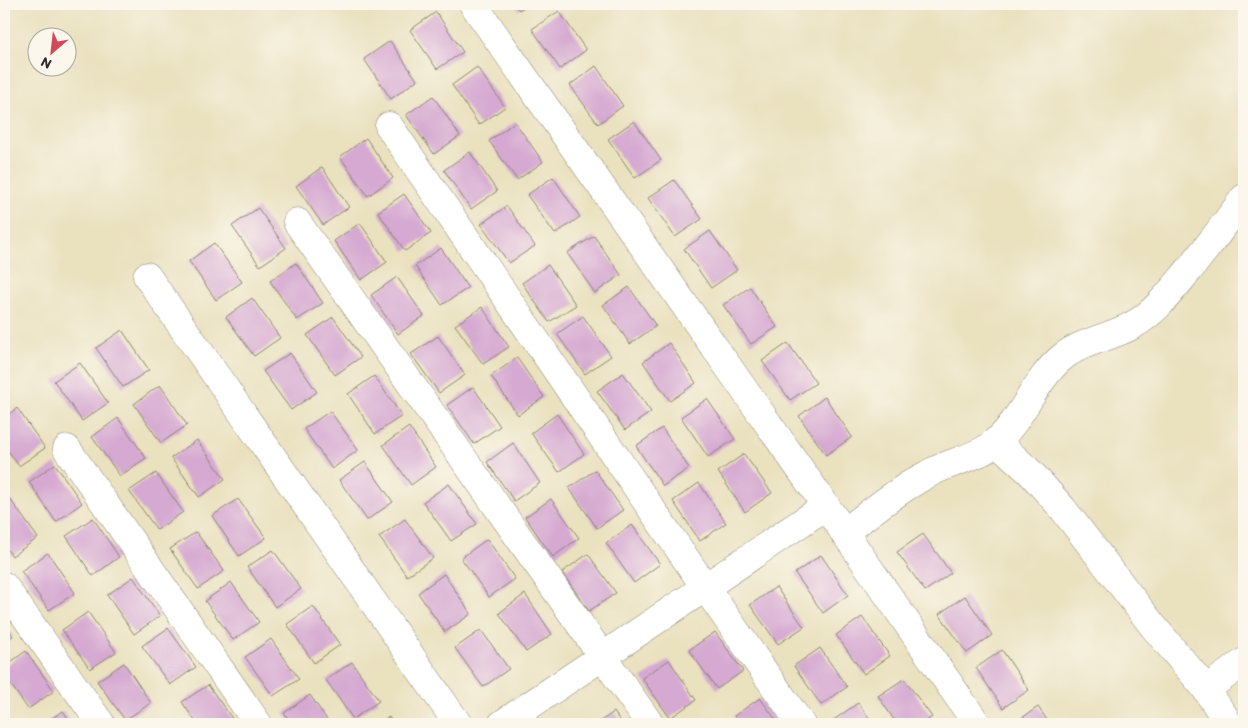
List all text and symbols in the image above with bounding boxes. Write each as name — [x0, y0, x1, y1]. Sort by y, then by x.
north arrow — [28, 28, 78, 78]
text: N — [38, 53, 54, 73]

